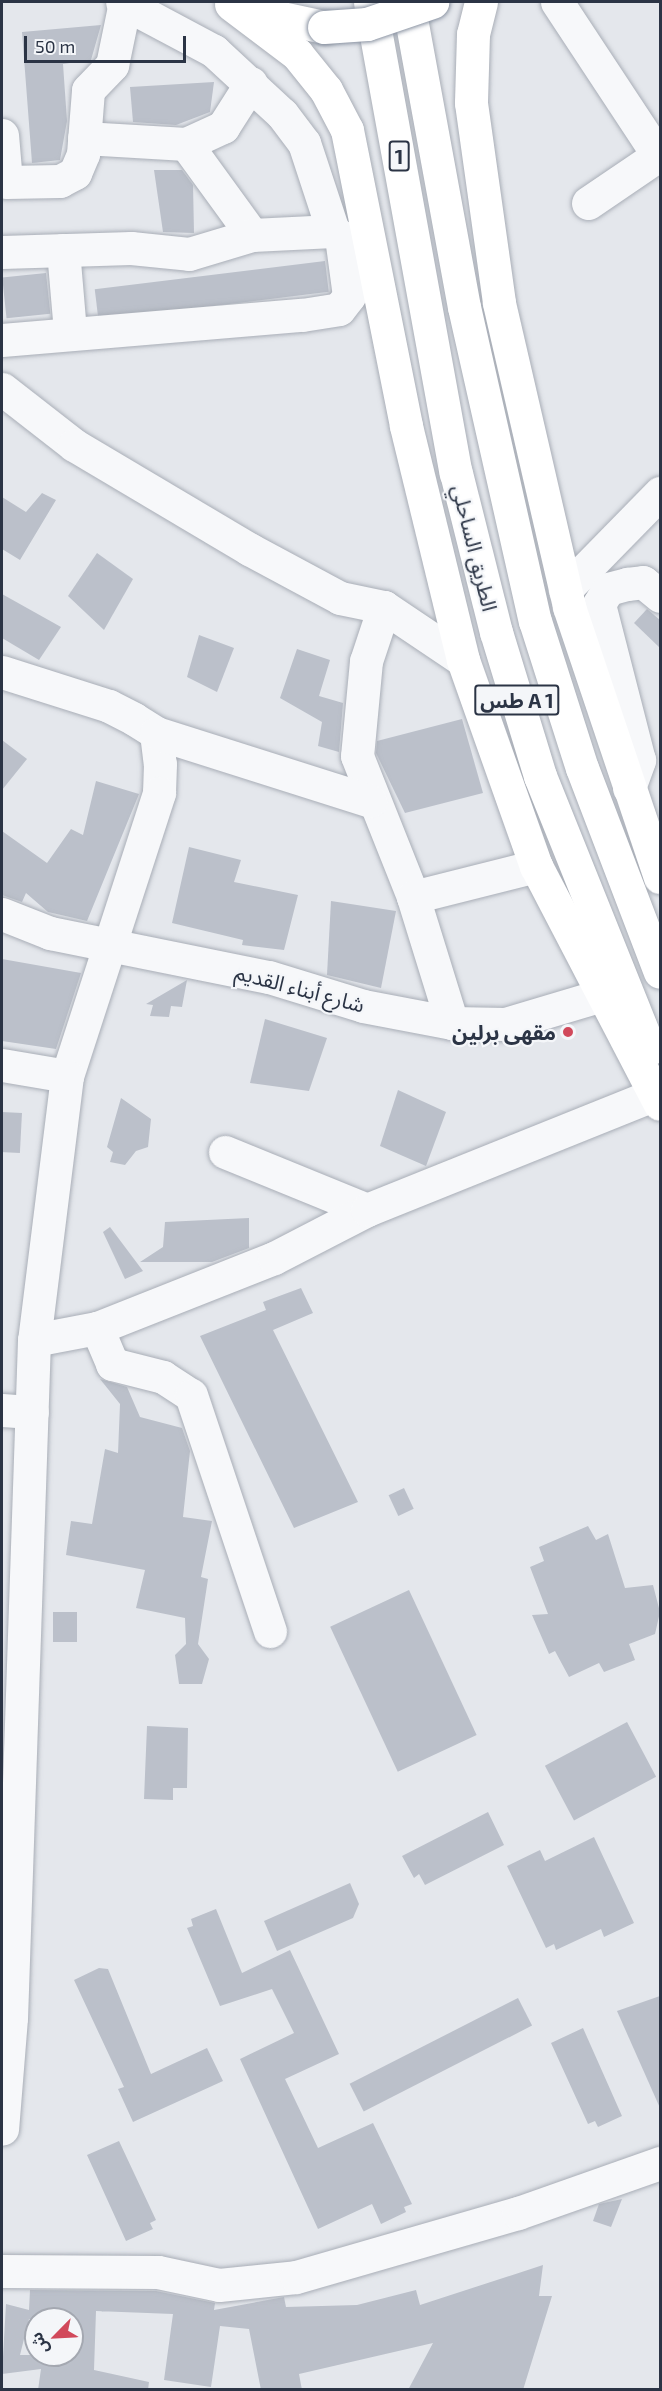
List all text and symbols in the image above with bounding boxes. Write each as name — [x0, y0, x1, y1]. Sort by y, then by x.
scale bar — [27, 24, 189, 62]
text: 50 m — [35, 35, 75, 57]
road number: 1 — [388, 139, 410, 173]
street label: الطريق الساحلي — [447, 482, 503, 614]
road number: طس A 1 — [474, 683, 560, 717]
street label: شارع أبناء القديم — [233, 959, 367, 1017]
place label: مقهى برلين — [452, 1019, 556, 1045]
marker: مقهى برلين — [561, 1025, 575, 1039]
north arrow — [24, 2307, 84, 2367]
text: ش — [26, 2330, 52, 2358]

